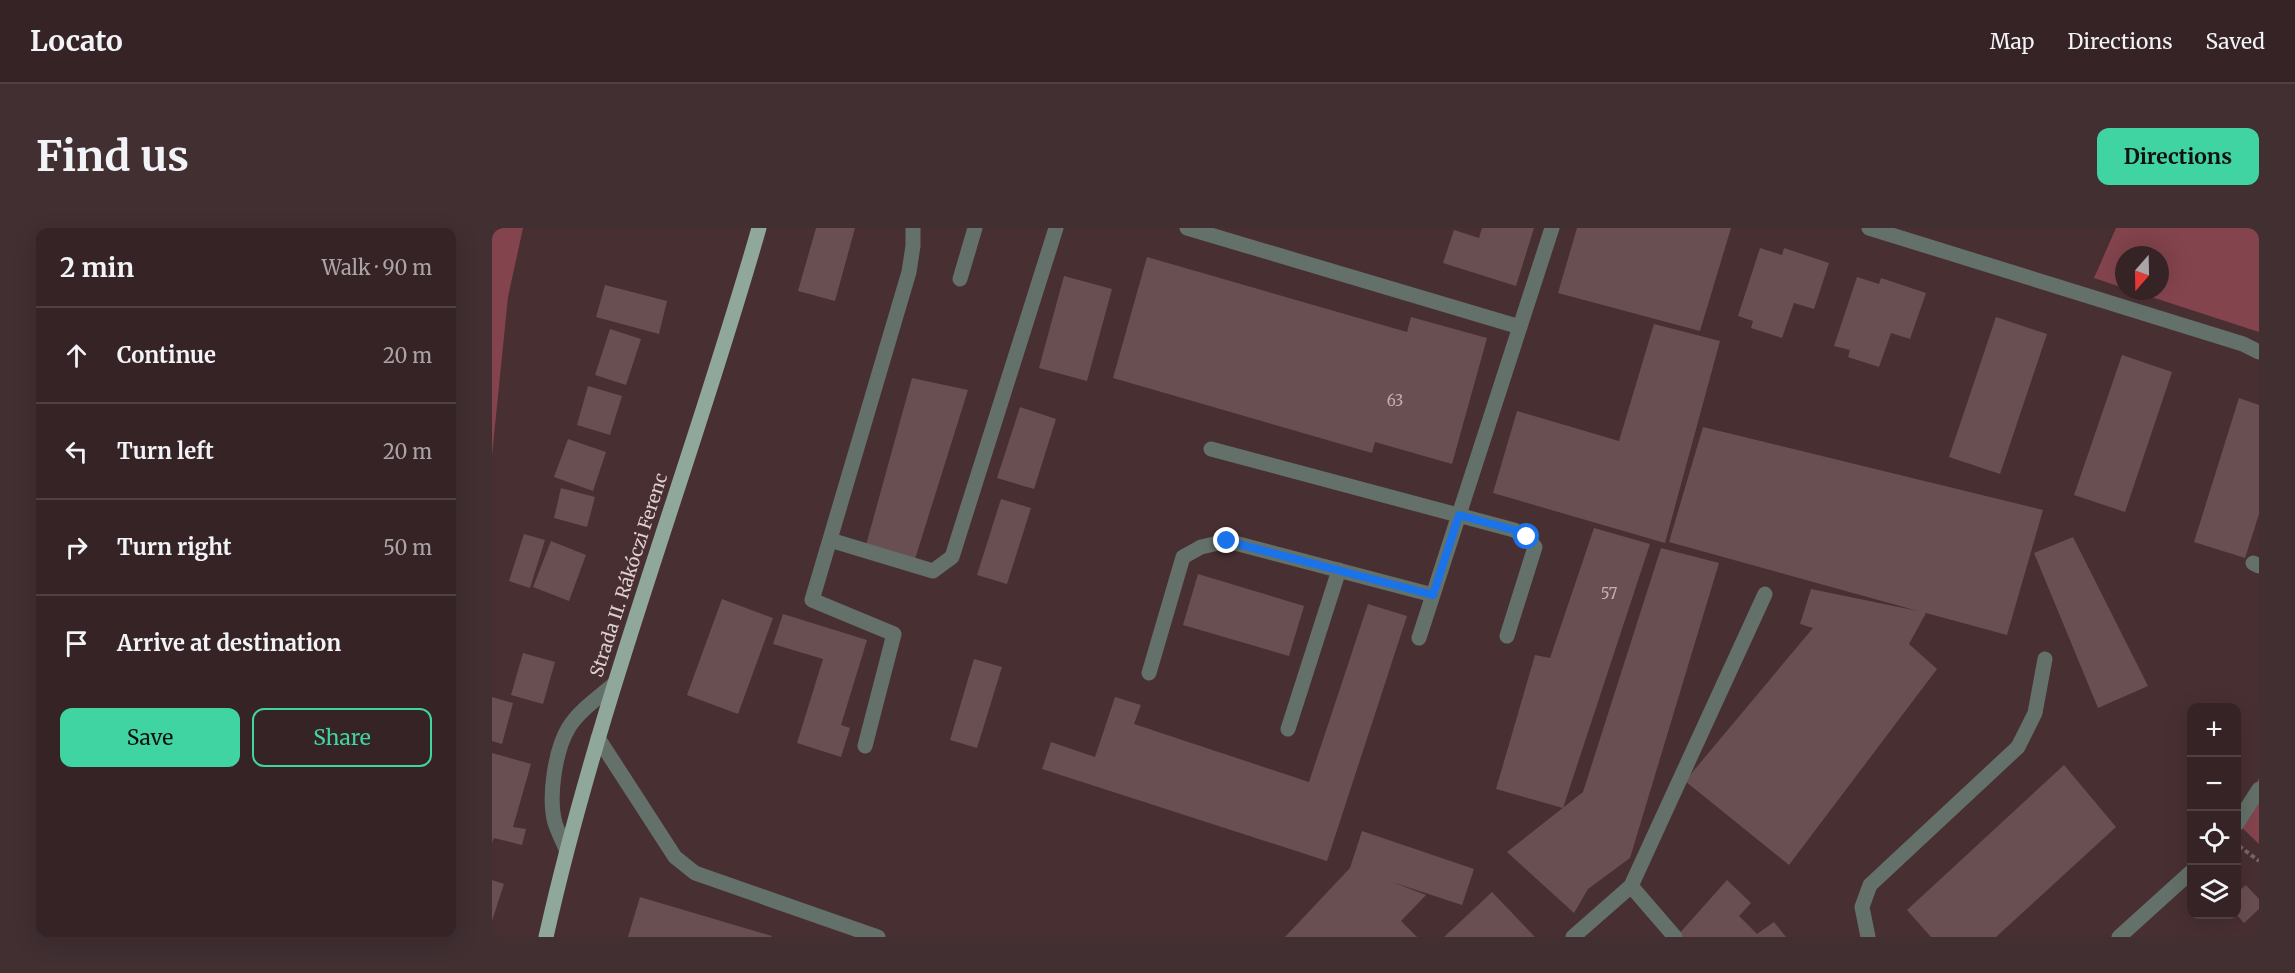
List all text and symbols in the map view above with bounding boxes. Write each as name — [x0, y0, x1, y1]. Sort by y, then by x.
text: Locato — [30, 23, 123, 59]
text: Map — [1990, 28, 2034, 55]
text: Directions — [2067, 28, 2172, 55]
text: Saved — [2205, 28, 2265, 55]
button: Directions — [2097, 128, 2259, 185]
text: Find us — [36, 130, 189, 182]
north arrow — [2115, 246, 2169, 300]
text: 2 min — [60, 251, 134, 284]
text: Walk · 90 m — [322, 255, 432, 280]
icon: ahead — [60, 339, 93, 372]
text: Continue — [117, 341, 216, 369]
text: 20 m — [383, 343, 432, 368]
house number: 63 — [1387, 391, 1403, 410]
icon: left — [60, 435, 93, 468]
text: Turn left — [117, 437, 214, 465]
text: 20 m — [383, 439, 432, 464]
street label: Strada II. Rákóczi Ferenc — [585, 470, 672, 680]
route start — [1513, 523, 1539, 549]
route end — [1213, 527, 1239, 553]
icon: right — [60, 531, 93, 564]
text: Turn right — [117, 533, 231, 561]
text: 50 m — [383, 535, 432, 560]
house number: 57 — [1601, 584, 1618, 603]
icon: arrive — [60, 627, 93, 660]
text: Arrive at destination — [117, 629, 341, 657]
map controls — [2187, 703, 2241, 919]
button: + — [2187, 703, 2241, 757]
button: Save — [60, 708, 240, 767]
button: Share — [252, 708, 432, 767]
button: − — [2187, 757, 2241, 811]
button: locate — [2187, 811, 2241, 865]
button: layers — [2187, 865, 2241, 919]

